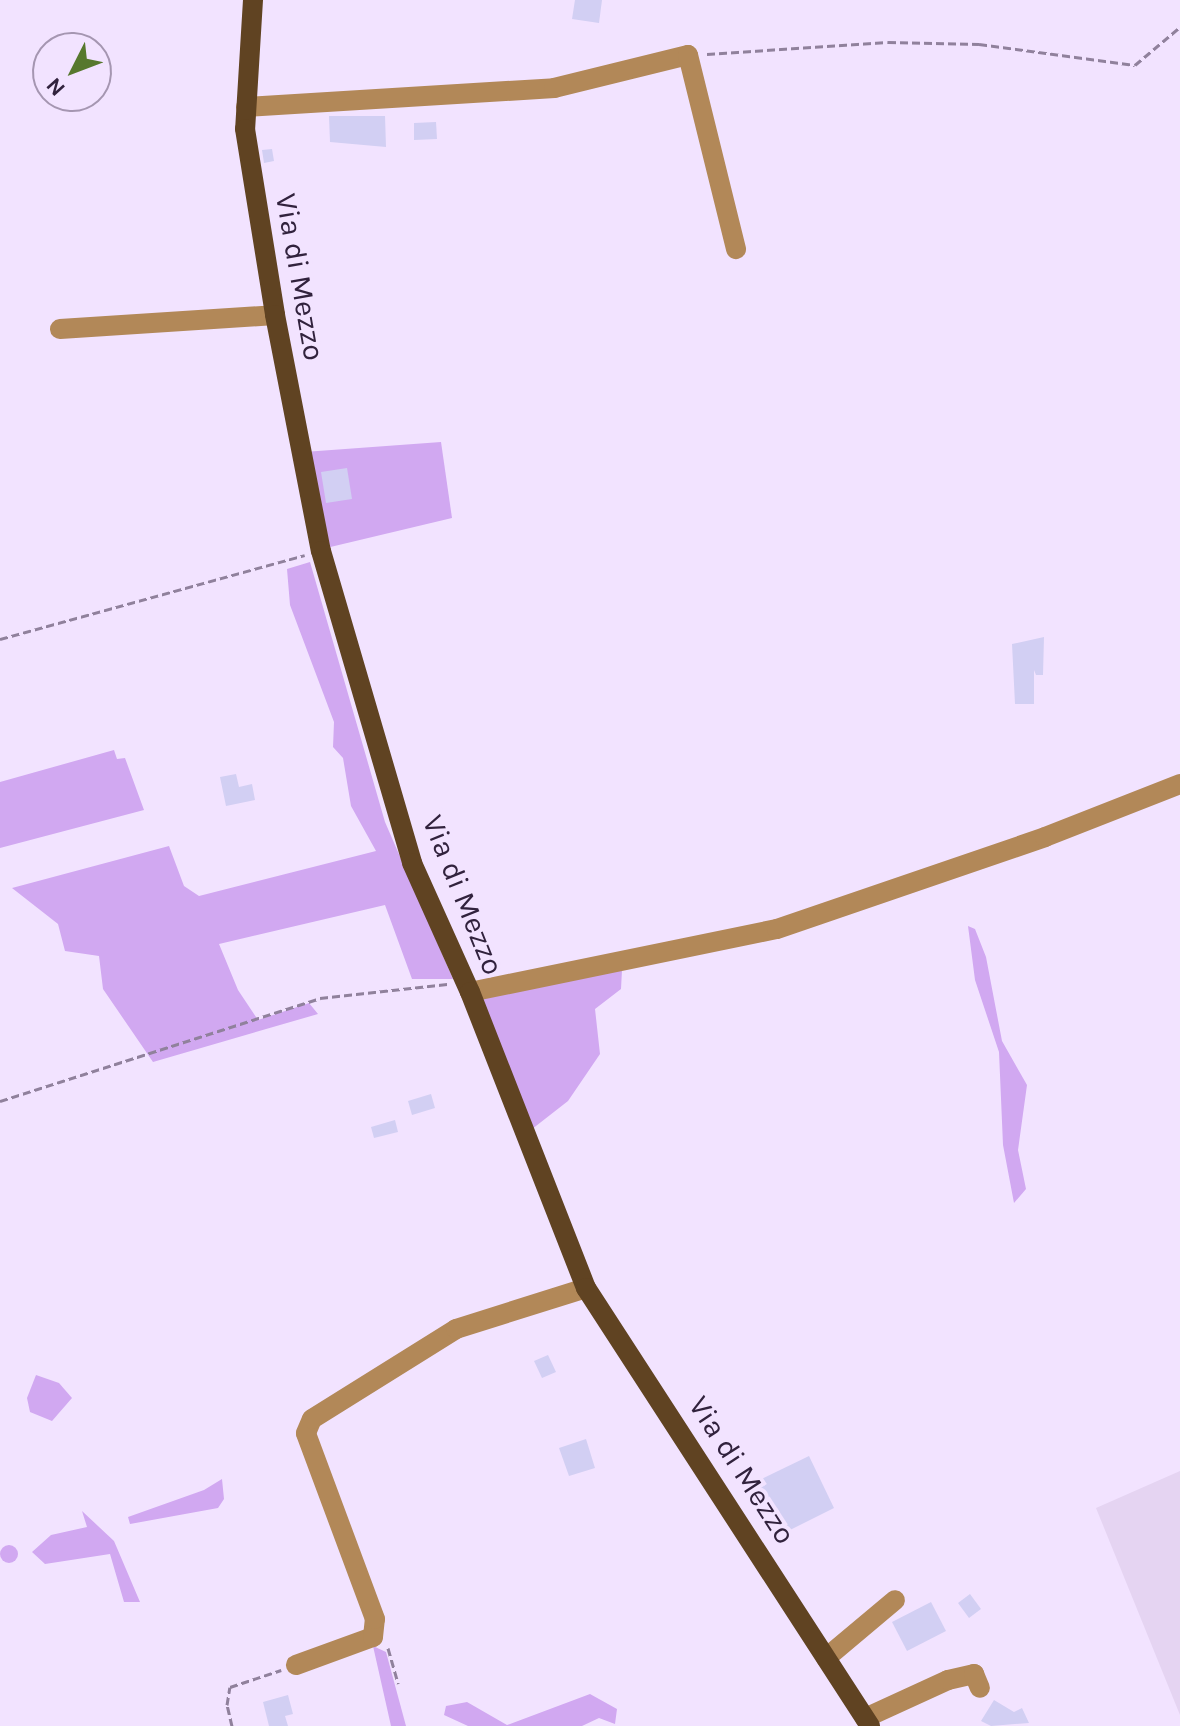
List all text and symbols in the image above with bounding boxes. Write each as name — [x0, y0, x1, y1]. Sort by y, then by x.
north arrow — [32, 32, 112, 112]
text: N — [41, 72, 71, 101]
street label: Via di Mezzo — [268, 191, 332, 363]
street label: Via di Mezzo — [415, 810, 511, 980]
street label: Via di Mezzo — [681, 1389, 803, 1551]

